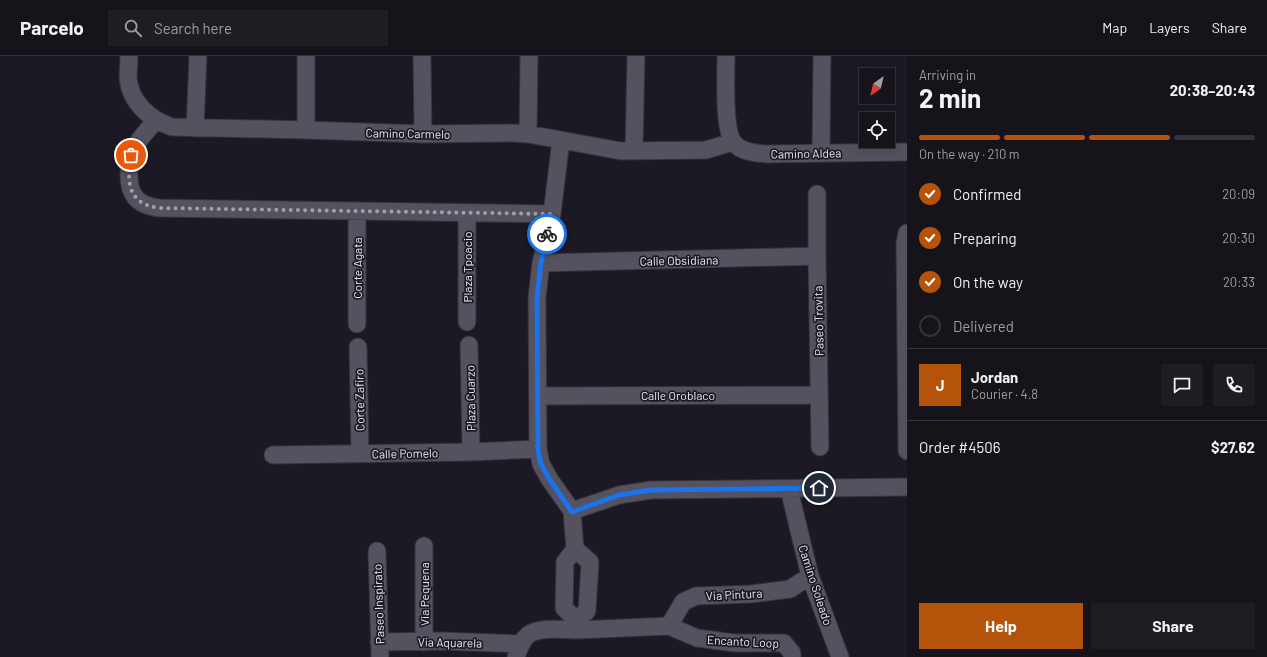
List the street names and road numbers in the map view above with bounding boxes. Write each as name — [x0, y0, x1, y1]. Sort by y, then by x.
street label: Camino Carmelo — [365, 125, 451, 141]
street label: Camino Aldea — [771, 145, 841, 161]
street label: Plaza Tpoacio — [460, 231, 474, 303]
street label: Corte Agata — [350, 237, 364, 299]
street label: Calle Obsidiana — [639, 252, 719, 268]
street label: Paseo Trovita — [810, 286, 826, 356]
street label: Plaza Cuarzo — [462, 365, 478, 431]
street label: Corte Zafiro — [351, 369, 367, 431]
street label: Calle Oroblaco — [641, 388, 715, 402]
street label: Calle Pomelo — [372, 445, 438, 461]
street label: Camino Soleado — [796, 543, 836, 627]
street label: Via Pequena — [417, 562, 431, 626]
street label: Paseo Inspirato — [370, 564, 386, 644]
street label: Via Pintura — [705, 586, 763, 602]
street label: Encanto Loop — [707, 632, 779, 650]
street label: Via Aquarela — [418, 634, 482, 650]

